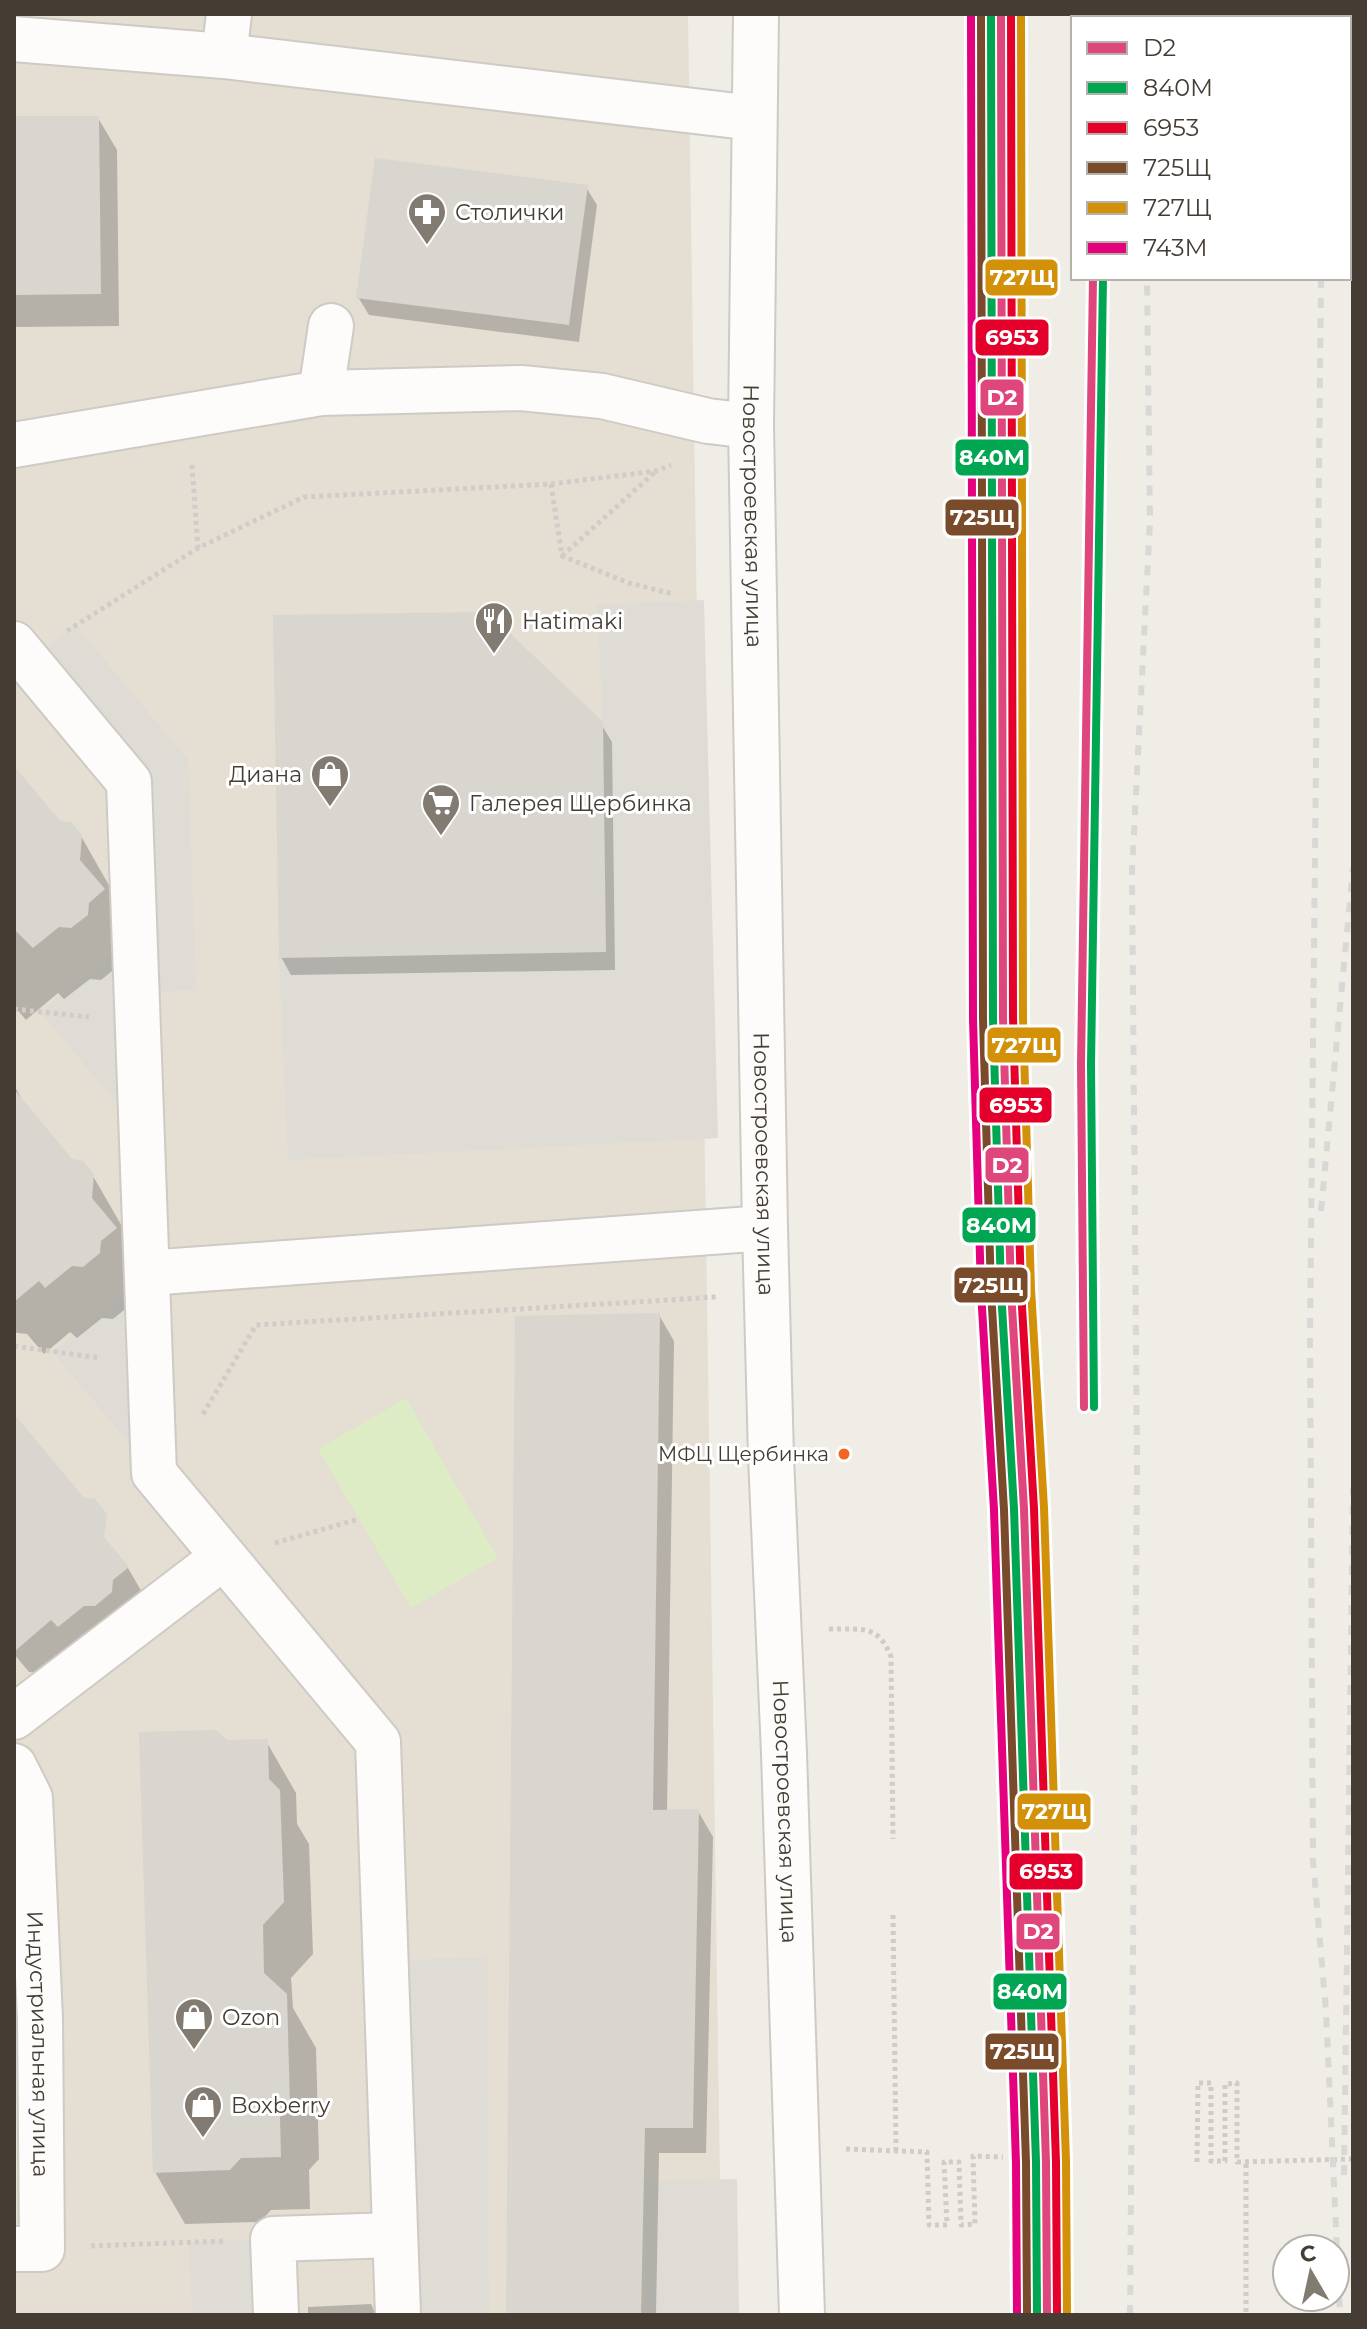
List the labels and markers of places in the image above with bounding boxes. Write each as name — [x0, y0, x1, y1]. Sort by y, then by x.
pharmacy icon: Столички — [406, 191, 448, 246]
place label: Столички — [455, 199, 564, 226]
restaurant icon: Hatimaki — [473, 600, 515, 655]
place label: Hatimaki — [522, 608, 623, 635]
shop icon: Диана — [309, 753, 351, 808]
place label: Диана — [229, 761, 302, 788]
supermarket icon: Галерея Щербинка — [420, 782, 462, 837]
place label: Галерея Щербинка — [469, 790, 692, 817]
place label: МФЦ Щербинка — [658, 1442, 829, 1466]
marker: МФЦ Щербинка — [836, 1446, 852, 1462]
shop icon: Ozon — [173, 1996, 215, 2051]
place label: Ozon — [222, 2004, 280, 2031]
shop icon: Boxberry — [182, 2084, 224, 2139]
place label: Boxberry — [231, 2092, 330, 2119]

